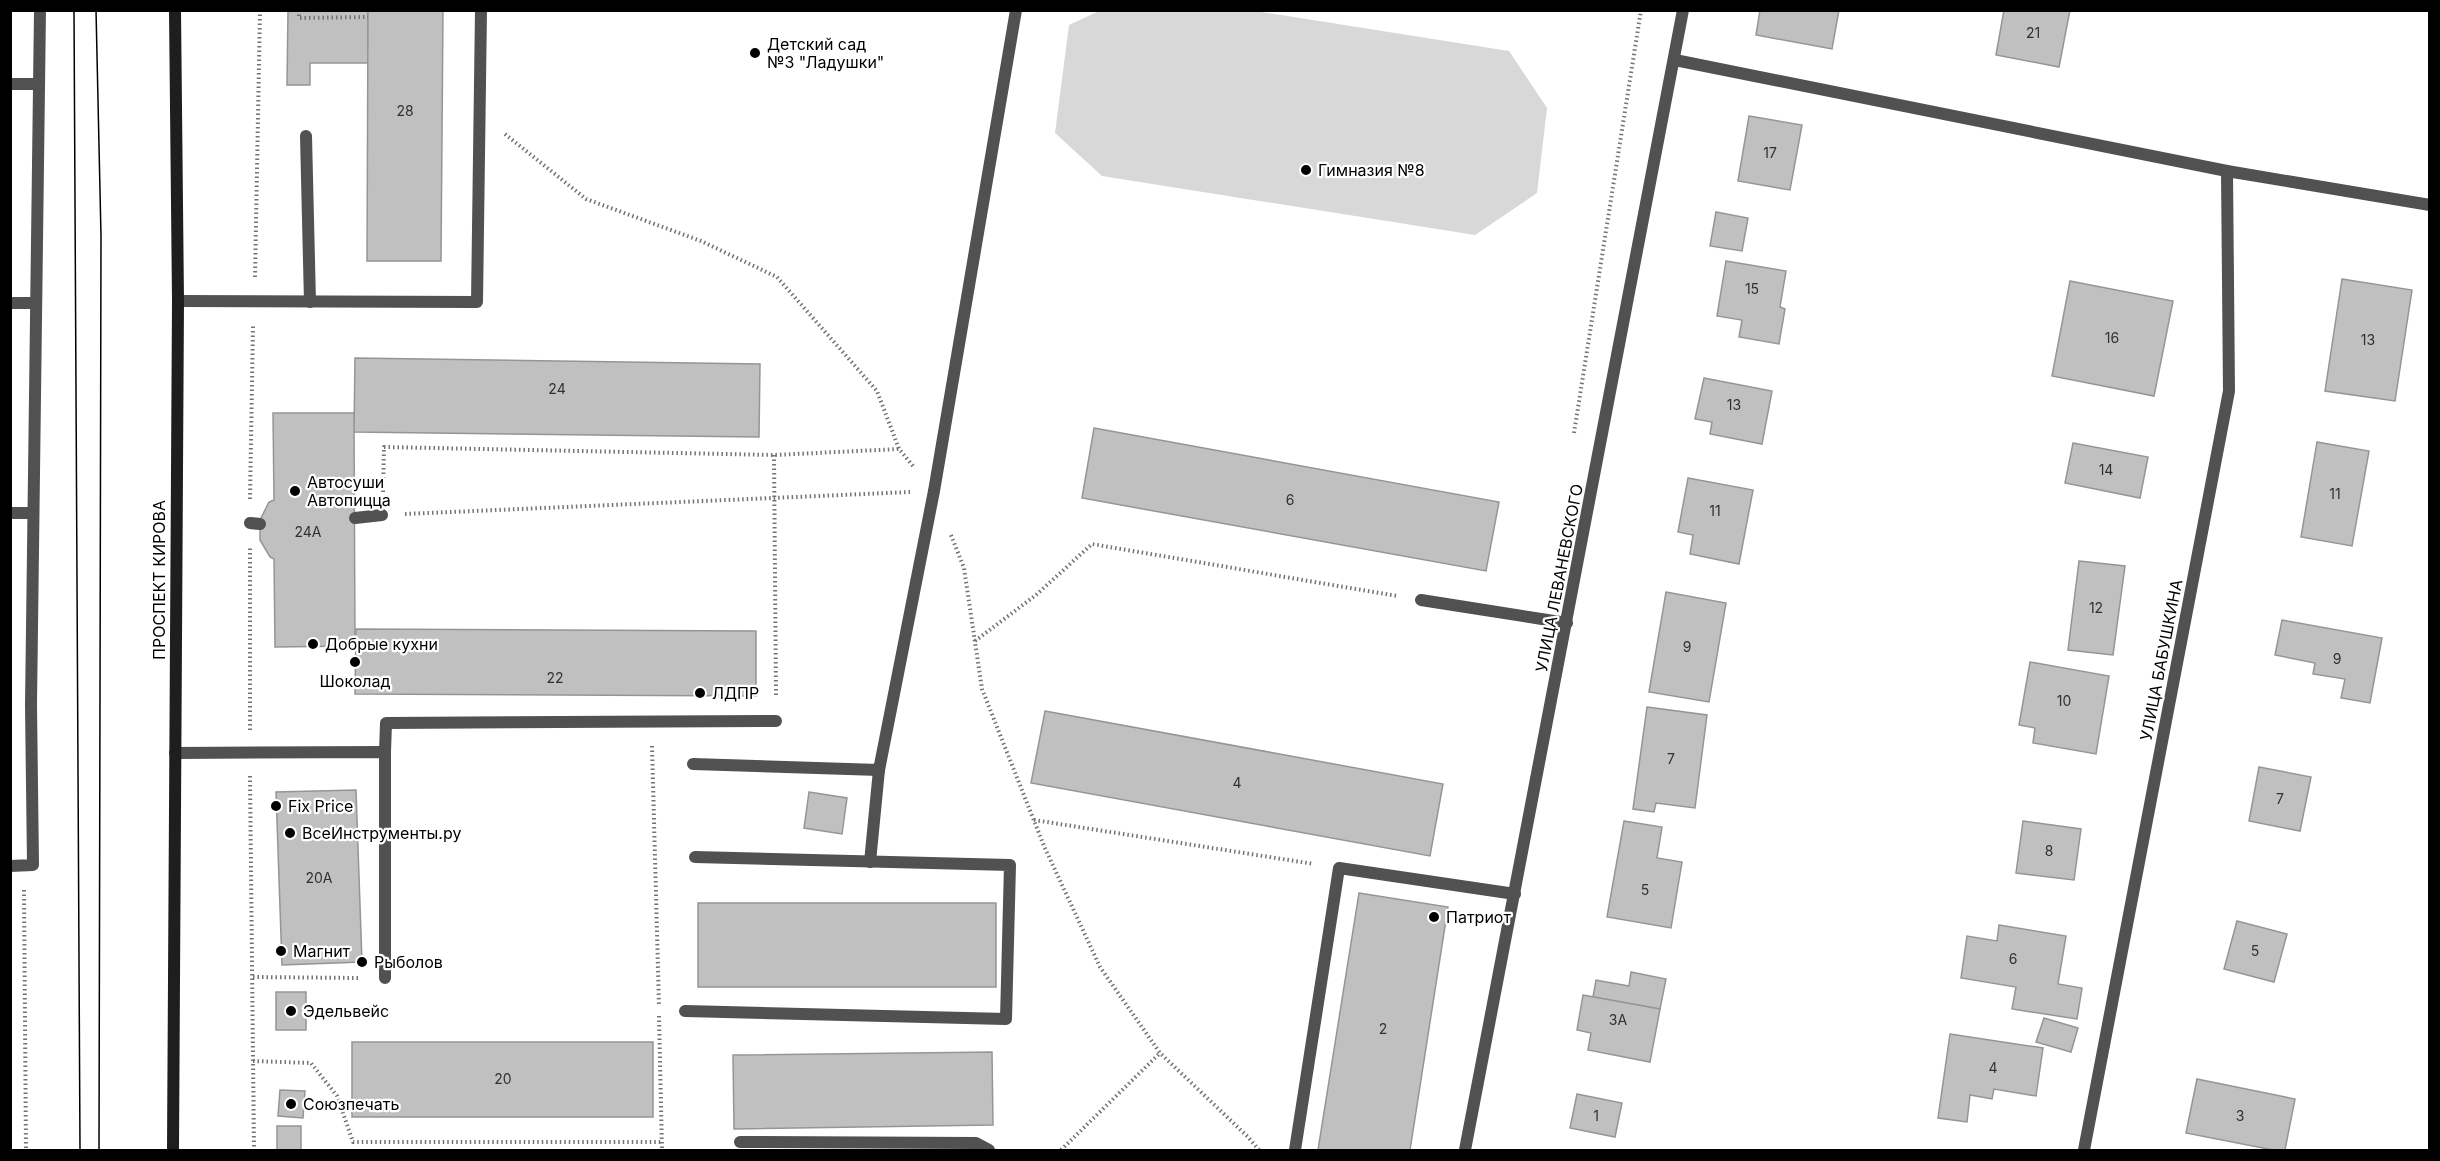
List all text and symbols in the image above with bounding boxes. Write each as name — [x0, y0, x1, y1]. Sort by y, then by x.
house number: 21 — [2026, 24, 2040, 41]
place label: Детский сад №3 "Ладушки" — [767, 34, 884, 72]
marker: Детский сад №3 "Ладушки" — [748, 46, 762, 60]
house number: 28 — [396, 102, 414, 119]
house number: 17 — [1763, 144, 1777, 161]
place label: Гимназия №8 — [1318, 160, 1425, 180]
marker: Гимназия №8 — [1299, 163, 1313, 177]
house number: 15 — [1745, 280, 1759, 297]
house number: 16 — [2105, 329, 2119, 346]
house number: 13 — [2361, 331, 2375, 348]
house number: 24 — [548, 380, 566, 397]
house number: 13 — [1727, 396, 1741, 413]
house number: 14 — [2099, 461, 2113, 478]
place label: Автосуши Автопицца — [307, 472, 391, 510]
street label: УЛИЦА ЛЕВАНЕВСКОГО — [1531, 482, 1587, 674]
marker: Автосуши Автопицца — [288, 484, 302, 498]
house number: 11 — [2329, 485, 2341, 502]
house number: 6 — [1286, 491, 1294, 508]
street label: ПРОСПЕКТ КИРОВА — [149, 500, 169, 660]
house number: 11 — [1709, 502, 1721, 519]
house number: 24А — [294, 523, 322, 540]
street label: УЛИЦА БАБУШКИНА — [2136, 578, 2186, 742]
house number: 12 — [2089, 599, 2103, 616]
place label: Добрые кухни — [325, 634, 438, 654]
marker: Добрые кухни — [306, 637, 320, 651]
house number: 9 — [1683, 638, 1691, 655]
house number: 9 — [2333, 650, 2341, 667]
marker: Шоколад — [348, 655, 362, 669]
house number: 22 — [546, 669, 564, 686]
place label: Шоколад — [319, 671, 391, 691]
place label: ЛДПР — [712, 683, 759, 703]
marker: ЛДПР — [693, 686, 707, 700]
house number: 10 — [2057, 692, 2071, 709]
house number: 7 — [1667, 750, 1675, 767]
house number: 4 — [1232, 774, 1242, 791]
house number: 7 — [2276, 790, 2284, 807]
place label: Fix Price — [288, 796, 353, 816]
marker: Fix Price — [269, 799, 283, 813]
place label: ВсеИнструменты.ру — [302, 823, 461, 843]
marker: ВсеИнструменты.ру — [283, 826, 297, 840]
house number: 8 — [2045, 842, 2053, 859]
house number: 20А — [305, 869, 333, 886]
house number: 5 — [1641, 881, 1649, 898]
place label: Патриот — [1446, 907, 1511, 927]
marker: Патриот — [1427, 910, 1441, 924]
place label: Магнит — [293, 941, 351, 961]
house number: 5 — [2251, 942, 2259, 959]
marker: Магнит — [274, 944, 288, 958]
house number: 6 — [2009, 950, 2017, 967]
place label: Рыболов — [374, 952, 443, 972]
marker: Рыболов — [355, 955, 369, 969]
place label: Эдельвейс — [303, 1001, 389, 1021]
marker: Эдельвейс — [284, 1004, 298, 1018]
house number: 3А — [1609, 1011, 1627, 1028]
house number: 2 — [1379, 1020, 1387, 1037]
house number: 4 — [1988, 1059, 1998, 1076]
house number: 20 — [494, 1070, 512, 1087]
place label: Союзпечать — [303, 1094, 399, 1114]
marker: Союзпечать — [284, 1097, 298, 1111]
house number: 1 — [1593, 1107, 1599, 1124]
house number: 3 — [2236, 1107, 2244, 1124]

